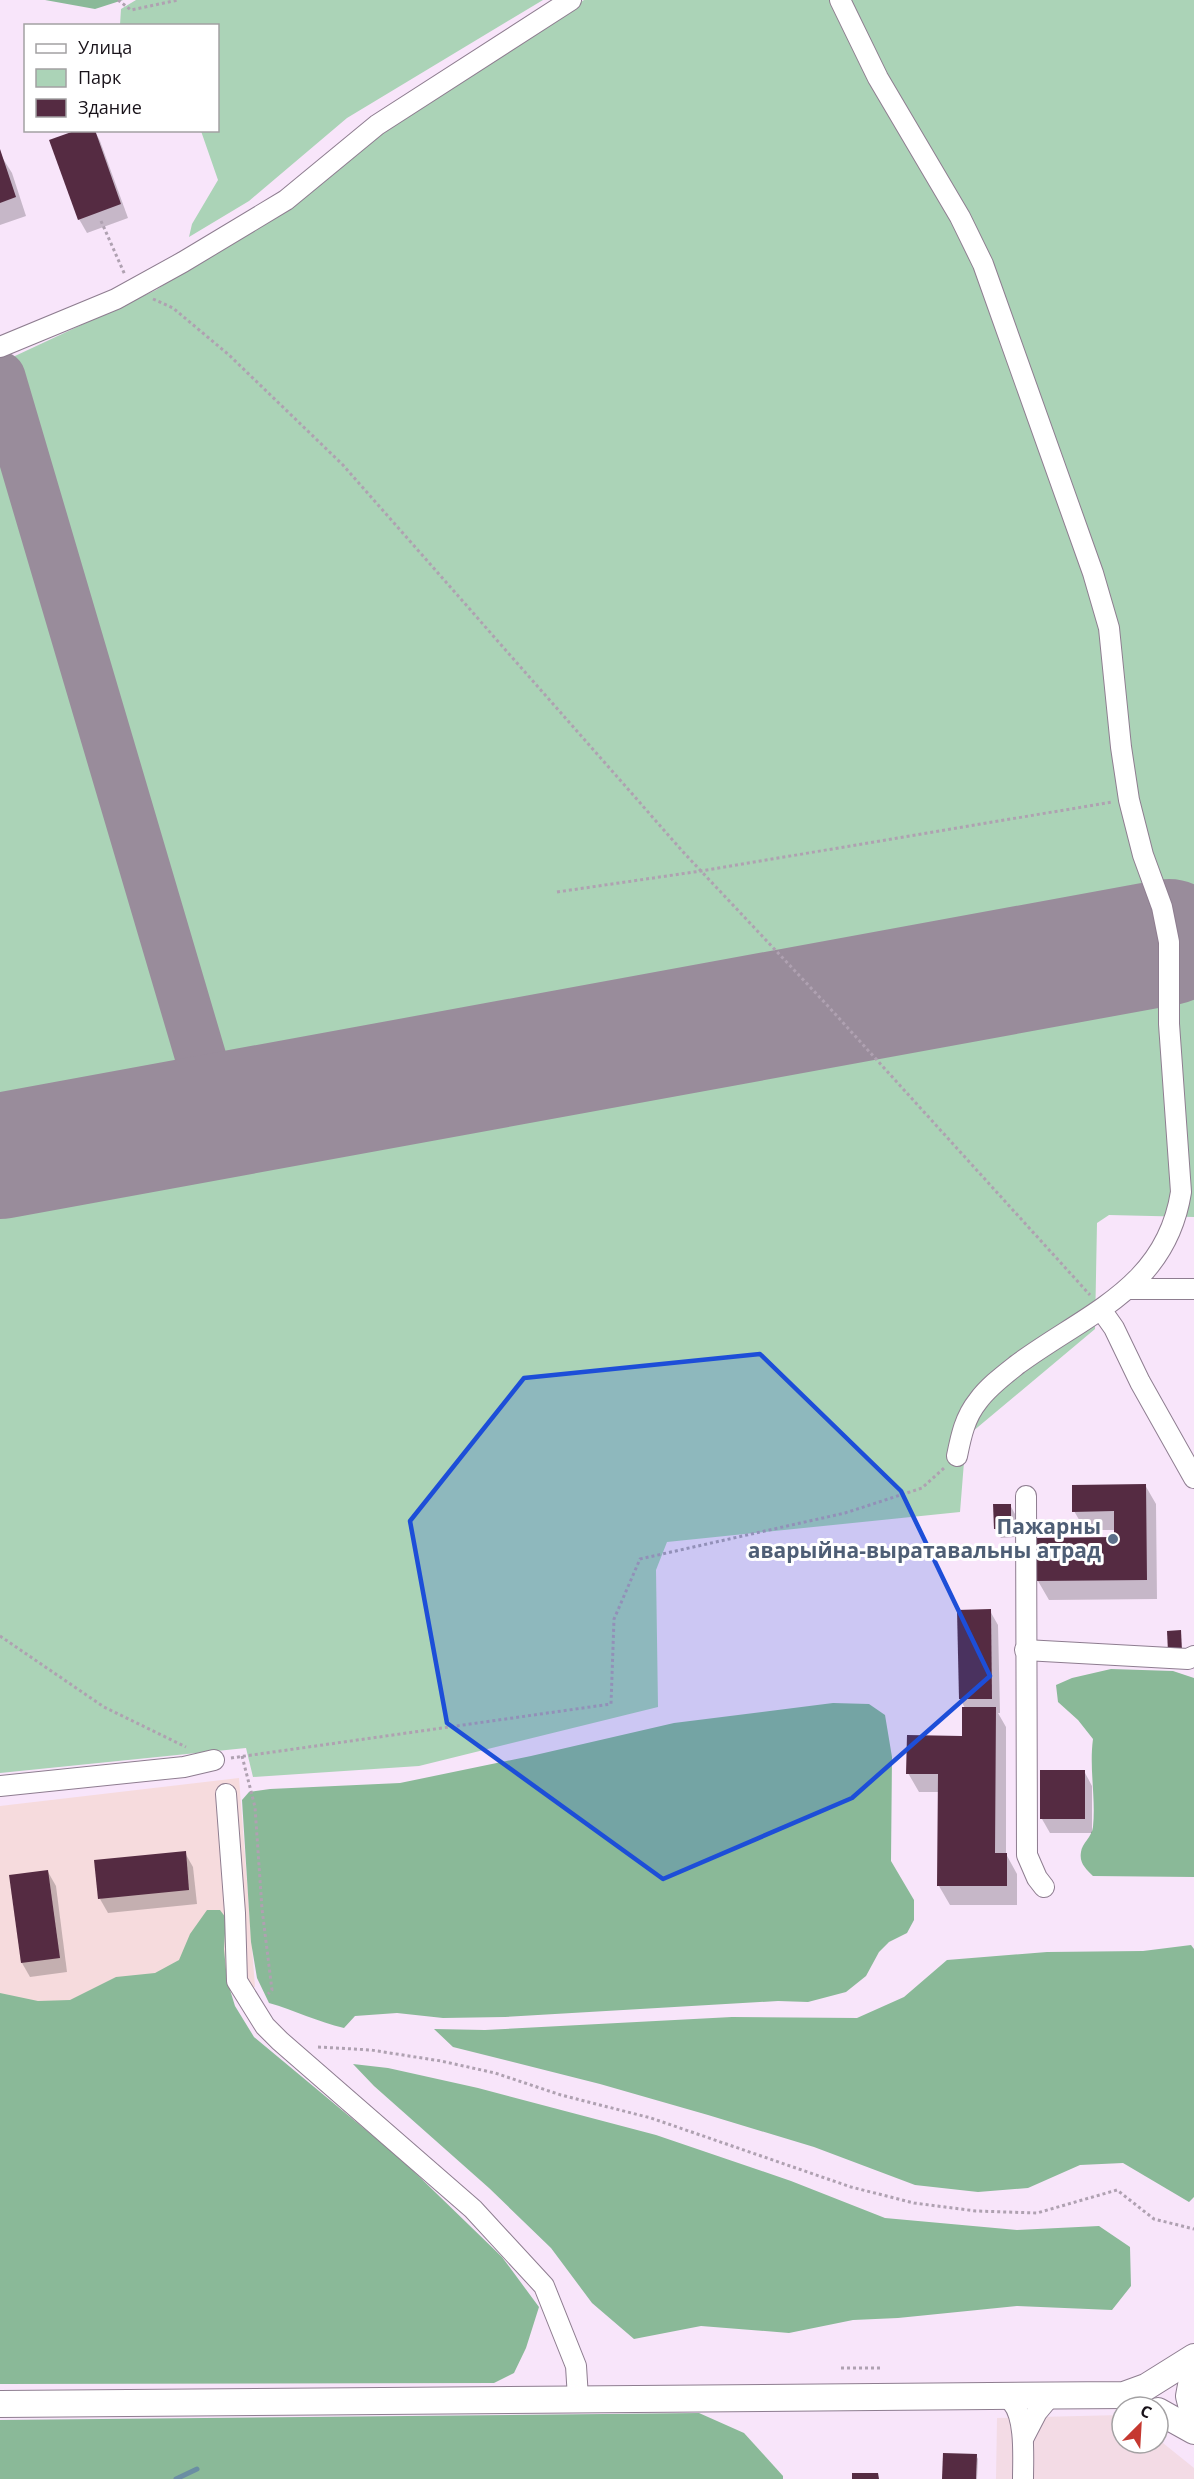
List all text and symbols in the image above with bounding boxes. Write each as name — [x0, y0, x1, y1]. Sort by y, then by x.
legend — [24, 24, 219, 132]
text: Улица — [78, 35, 132, 59]
text: Парк — [78, 65, 122, 89]
text: Здание — [78, 95, 142, 119]
place label: Пажарны аварыйна-выратавальны атрад — [748, 1512, 1101, 1564]
marker: Пажарны аварыйна-выратавальны атрад — [1106, 1532, 1120, 1546]
north arrow — [1110, 2395, 1170, 2455]
text: С — [1137, 2399, 1155, 2423]

